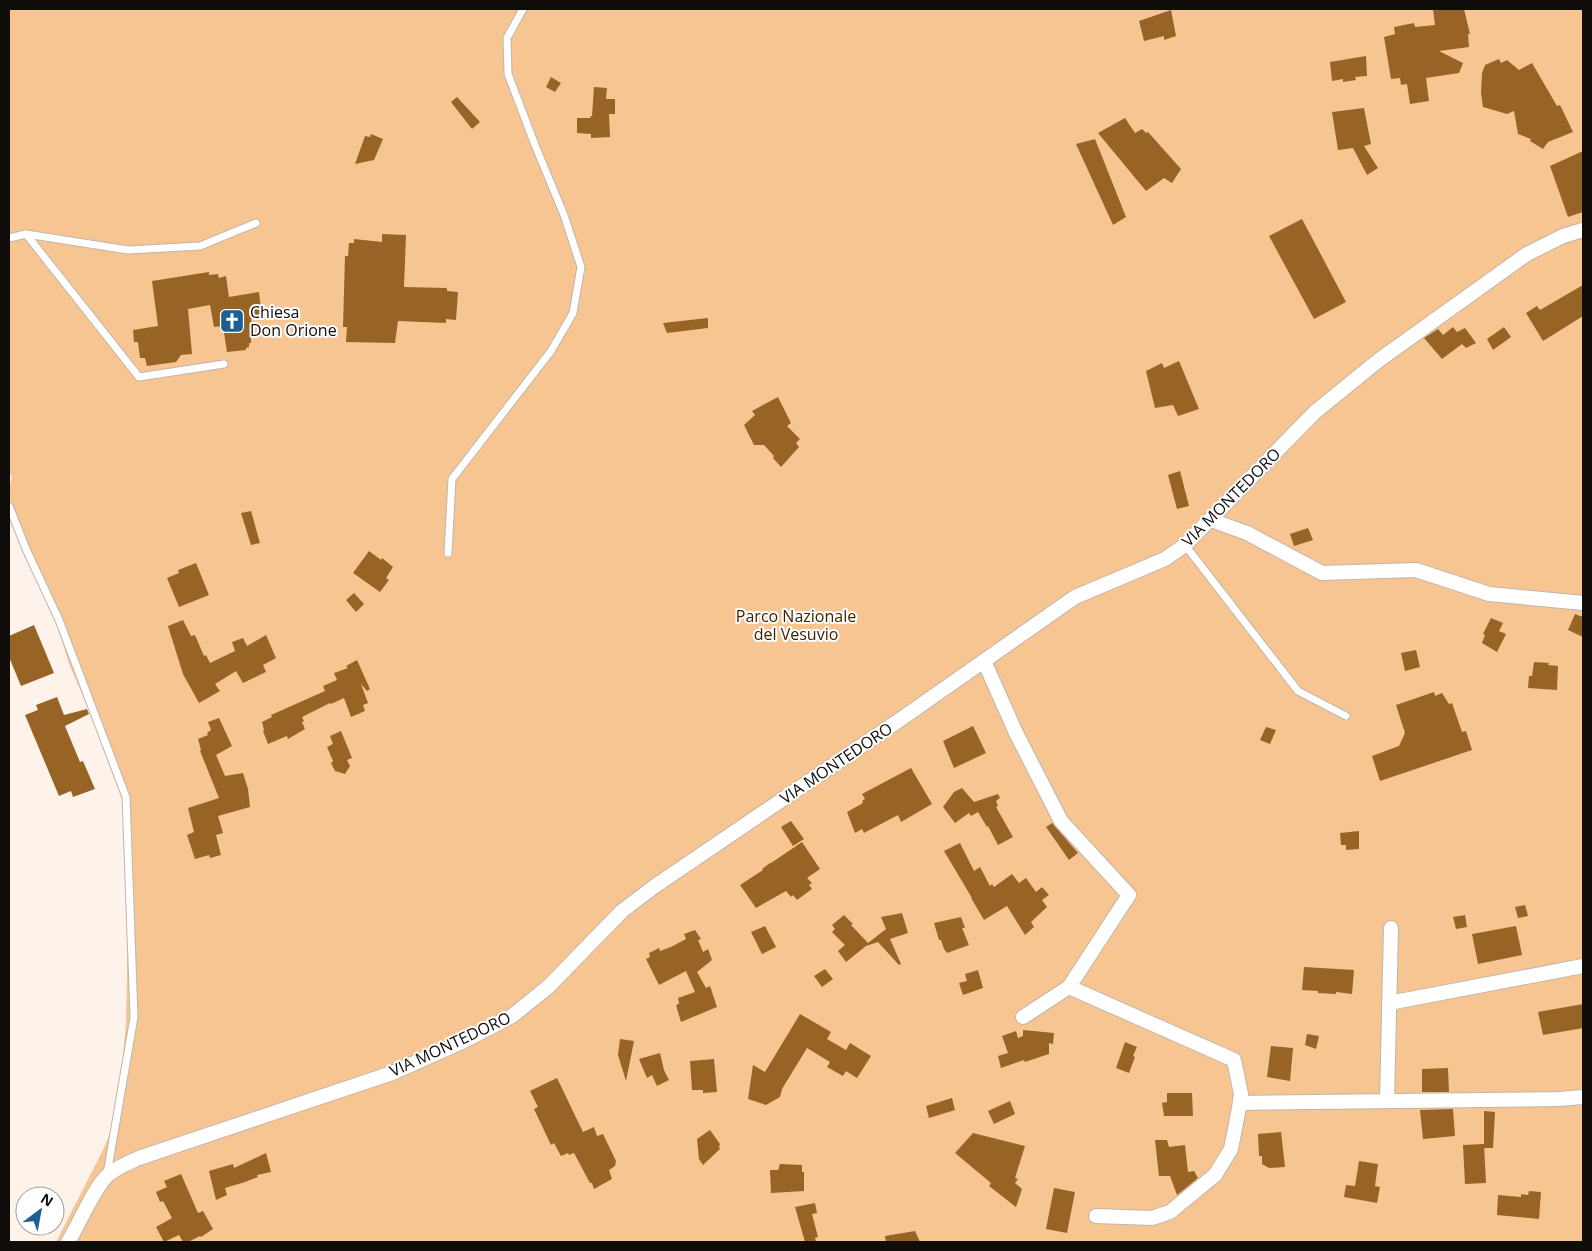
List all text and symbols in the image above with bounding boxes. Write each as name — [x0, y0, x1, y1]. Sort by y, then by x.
place label: Chiesa Don Orione — [250, 301, 337, 341]
church icon: Chiesa Don Orione — [219, 308, 245, 334]
street label: VIA MONTEDORO — [1177, 443, 1285, 551]
park label: Parco Nazionale del Vesuvio — [736, 605, 856, 645]
street label: VIA MONTEDORO — [775, 717, 897, 809]
street label: VIA MONTEDORO — [386, 1006, 514, 1082]
north arrow — [15, 1186, 65, 1236]
text: N — [37, 1188, 57, 1211]

